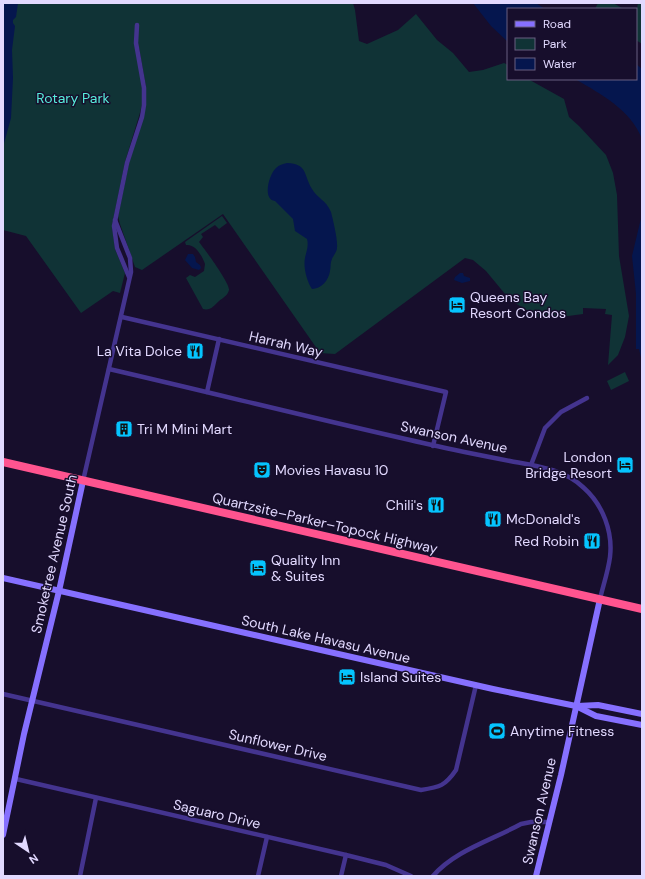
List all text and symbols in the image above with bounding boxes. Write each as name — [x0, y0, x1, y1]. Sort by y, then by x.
legend — [507, 8, 637, 80]
text: Road — [543, 16, 571, 32]
text: Park — [543, 36, 567, 52]
text: Water — [543, 56, 577, 72]
park label: Rotary Park — [36, 89, 110, 107]
place label: Queens Bay Resort Condos — [470, 288, 566, 322]
hotel icon: Queens Bay Resort Condos — [447, 295, 467, 315]
street label: Harrah Way — [247, 327, 325, 361]
restaurant icon: La Vita Dolce — [185, 341, 205, 361]
place label: La Vita Dolce — [97, 342, 182, 360]
street label: Swanson Avenue — [399, 417, 509, 457]
building icon: Tri M Mini Mart — [114, 419, 134, 439]
place label: Tri M Mini Mart — [137, 420, 232, 438]
place label: London Bridge Resort — [525, 448, 612, 482]
hotel icon: London Bridge Resort — [615, 455, 635, 475]
theatre icon: Movies Havasu 10 — [252, 460, 272, 480]
place label: Movies Havasu 10 — [275, 461, 388, 479]
street label: Smoketree Avenue South — [27, 473, 81, 635]
street label: Quartzsite–Parker–Topock Highway — [211, 488, 440, 558]
restaurant icon: Chili's — [426, 495, 446, 515]
place label: Chili's — [386, 496, 423, 514]
restaurant icon: McDonald's — [483, 509, 503, 529]
place label: McDonald's — [506, 510, 581, 528]
restaurant icon: Red Robin — [582, 531, 602, 551]
place label: Red Robin — [514, 532, 579, 550]
place label: Quality Inn & Suites — [271, 551, 340, 585]
hotel icon: Quality Inn & Suites — [248, 558, 268, 578]
street label: South Lake Havasu Avenue — [240, 611, 412, 667]
hotel icon: Island Suites — [337, 667, 357, 687]
place label: Island Suites — [360, 668, 441, 686]
sports icon: Anytime Fitness — [487, 721, 507, 741]
place label: Anytime Fitness — [510, 722, 614, 740]
street label: Sunflower Drive — [227, 725, 329, 765]
street label: Swanson Avenue — [518, 756, 560, 866]
street label: Saguaro Drive — [171, 795, 263, 833]
north arrow — [8, 831, 48, 871]
text: N — [26, 851, 41, 867]

